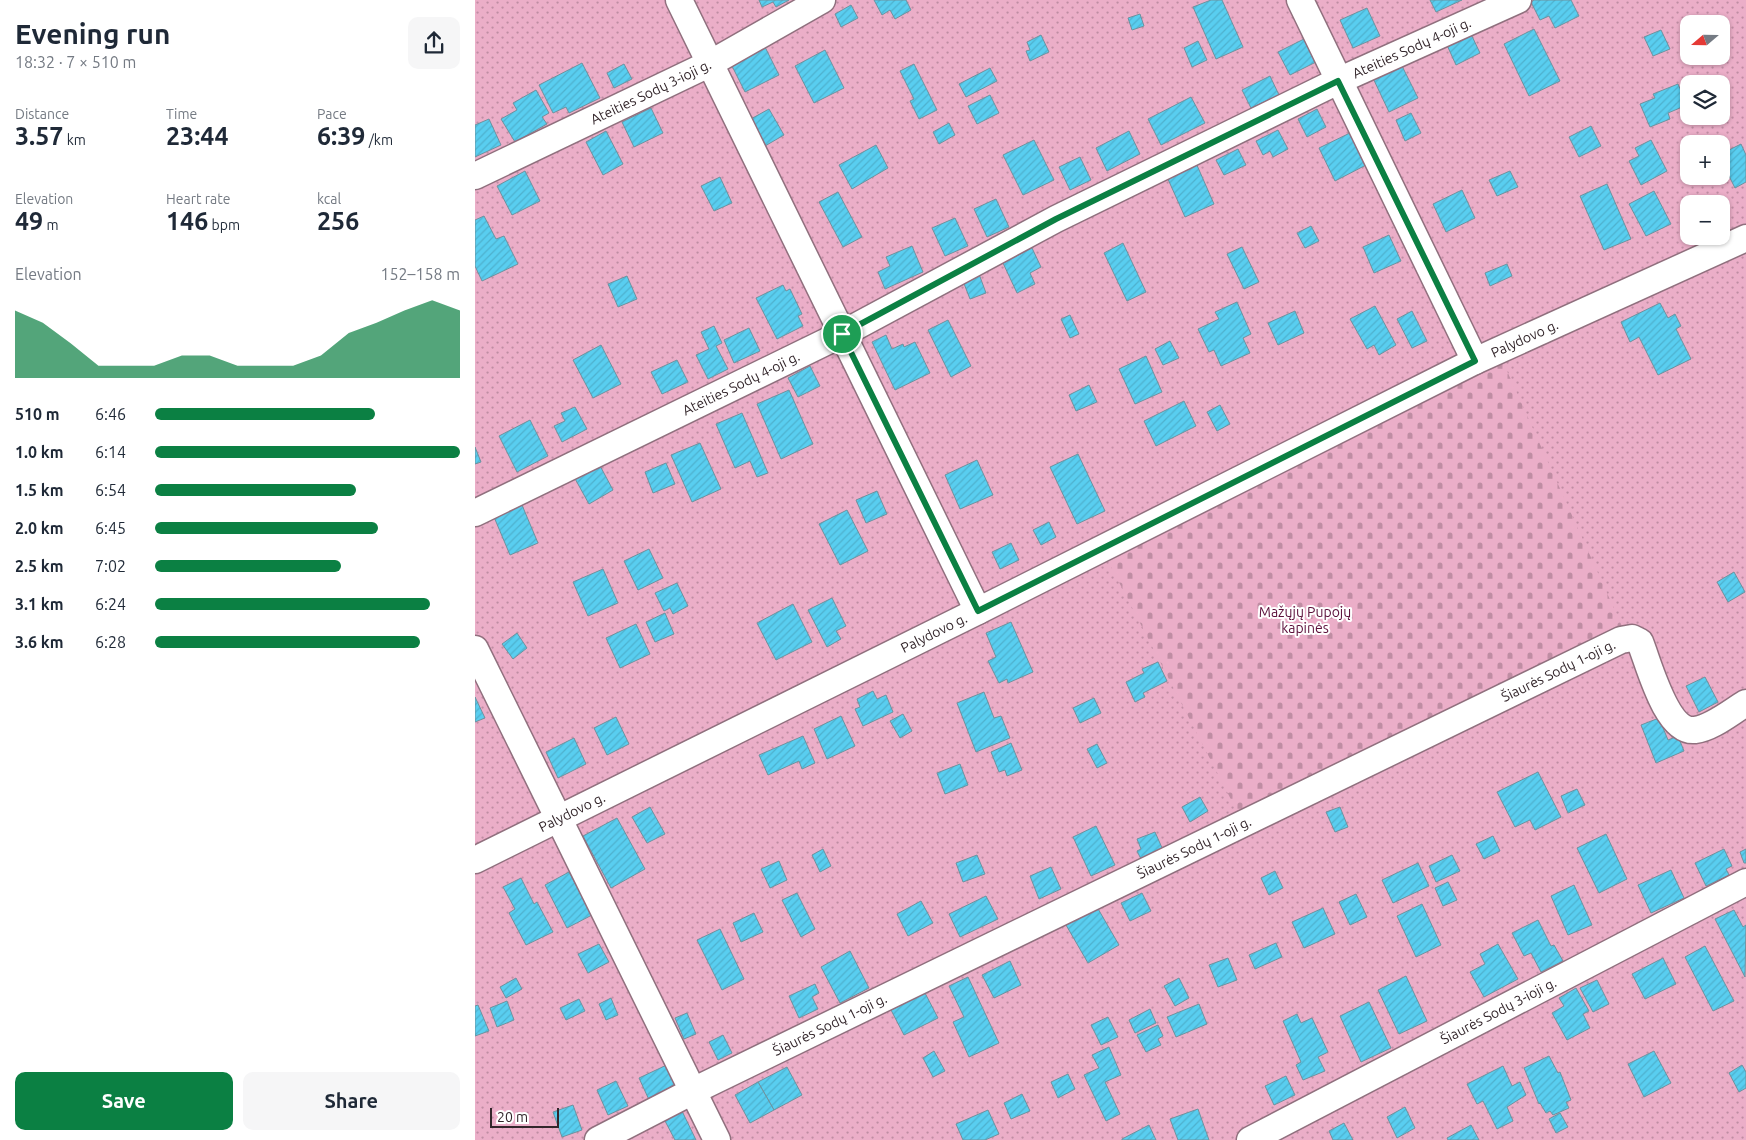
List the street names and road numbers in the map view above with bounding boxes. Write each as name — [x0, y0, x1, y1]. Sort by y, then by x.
street label: Ateities Sodų 4-oji g. — [1350, 14, 1473, 81]
street label: Ateities Sodų 3-ioji g. — [588, 56, 714, 127]
street label: Palydovo g. — [1488, 316, 1561, 361]
street label: Ateities Sodų 4-oji g. — [680, 348, 802, 419]
street label: Palydovo g. — [898, 610, 970, 656]
street label: Šiaurės Sodų 1-oji g. — [1498, 636, 1618, 705]
street label: Palydovo g. — [536, 789, 608, 835]
street label: Šiaurės Sodų 1-oji g. — [1134, 813, 1254, 882]
street label: Šiaurės Sodų 3-ioji g. — [1437, 974, 1559, 1048]
street label: Šiaurės Sodų 1-oji g. — [770, 990, 890, 1059]

